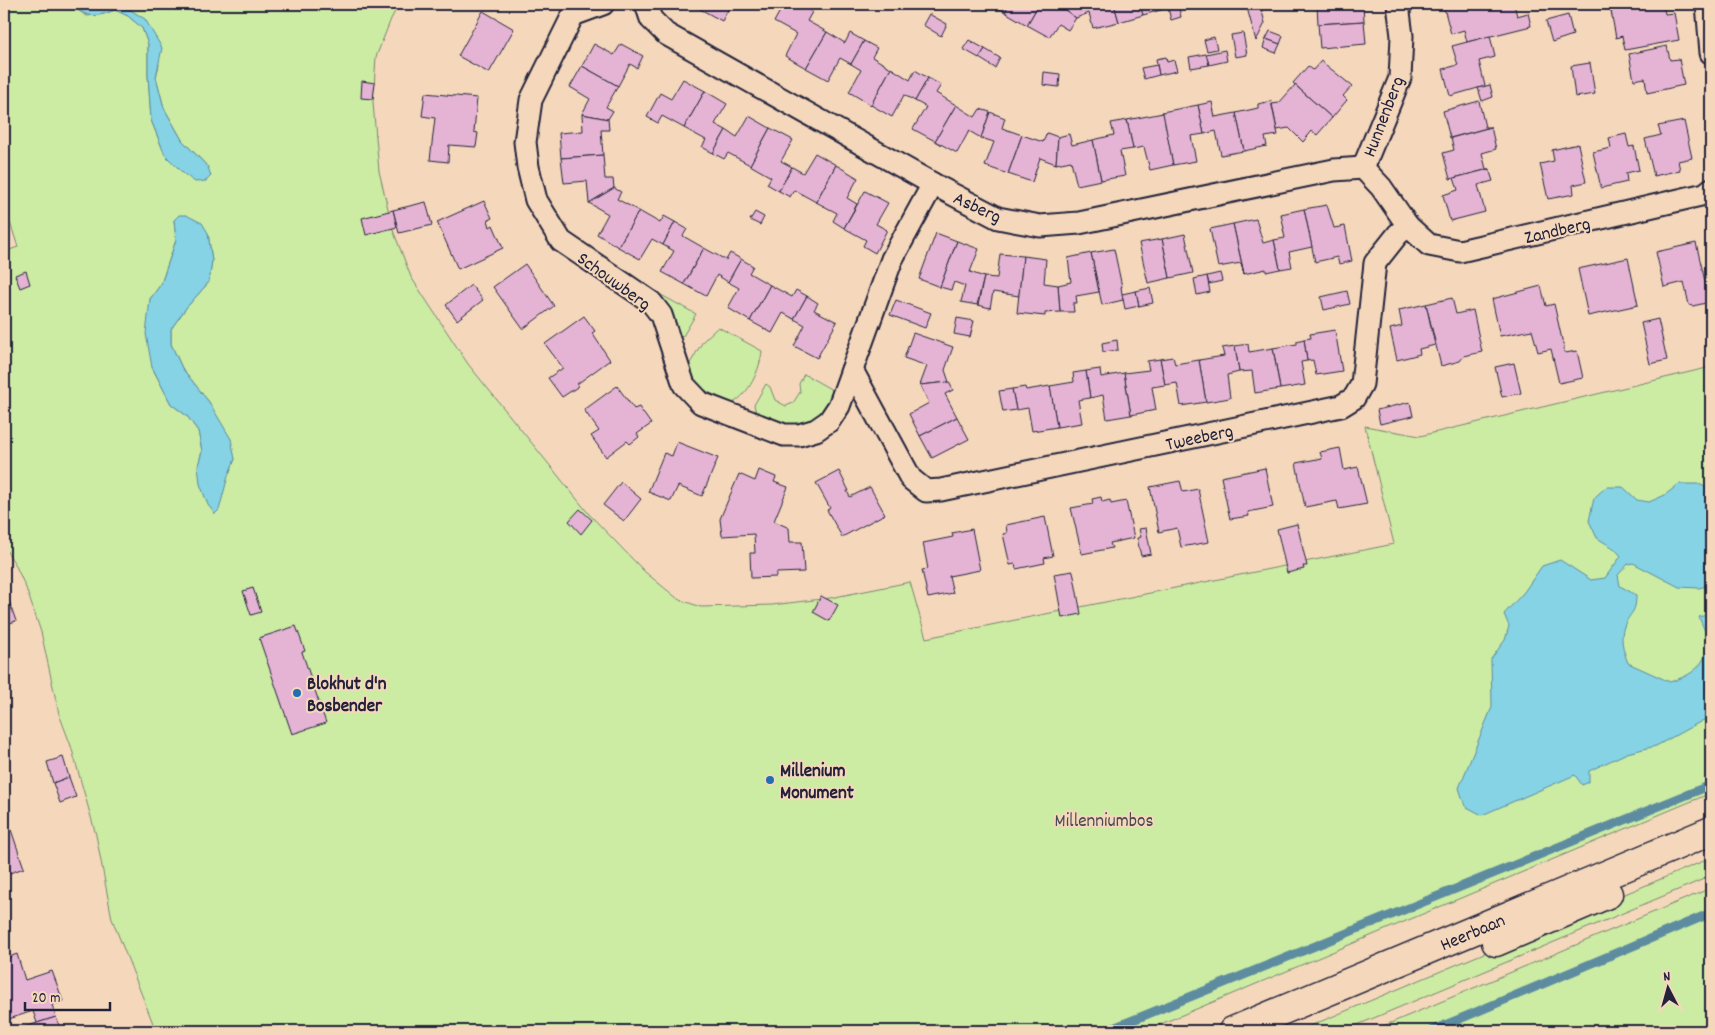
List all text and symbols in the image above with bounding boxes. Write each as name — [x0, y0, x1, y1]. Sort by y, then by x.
street label: Hunnenberg — [1358, 73, 1413, 162]
street label: Asberg — [948, 186, 1005, 232]
street label: Zandberg — [1522, 212, 1593, 253]
street label: Schouwberg — [570, 247, 655, 319]
street label: Tweeberg — [1163, 419, 1236, 460]
place label: Blokhut d'n Bosbender — [307, 672, 387, 721]
marker: Blokhut d'n Bosbender — [291, 687, 303, 699]
place label: Millenium Monument — [780, 759, 854, 808]
marker: Millenium Monument — [764, 774, 776, 786]
park label: Millenniumbos — [1055, 809, 1153, 836]
street label: Heerbaan — [1437, 908, 1510, 960]
north arrow — [1642, 962, 1692, 1012]
text: N — [1662, 967, 1671, 987]
scale bar — [25, 980, 110, 1012]
text: 20 m — [32, 988, 60, 1010]

